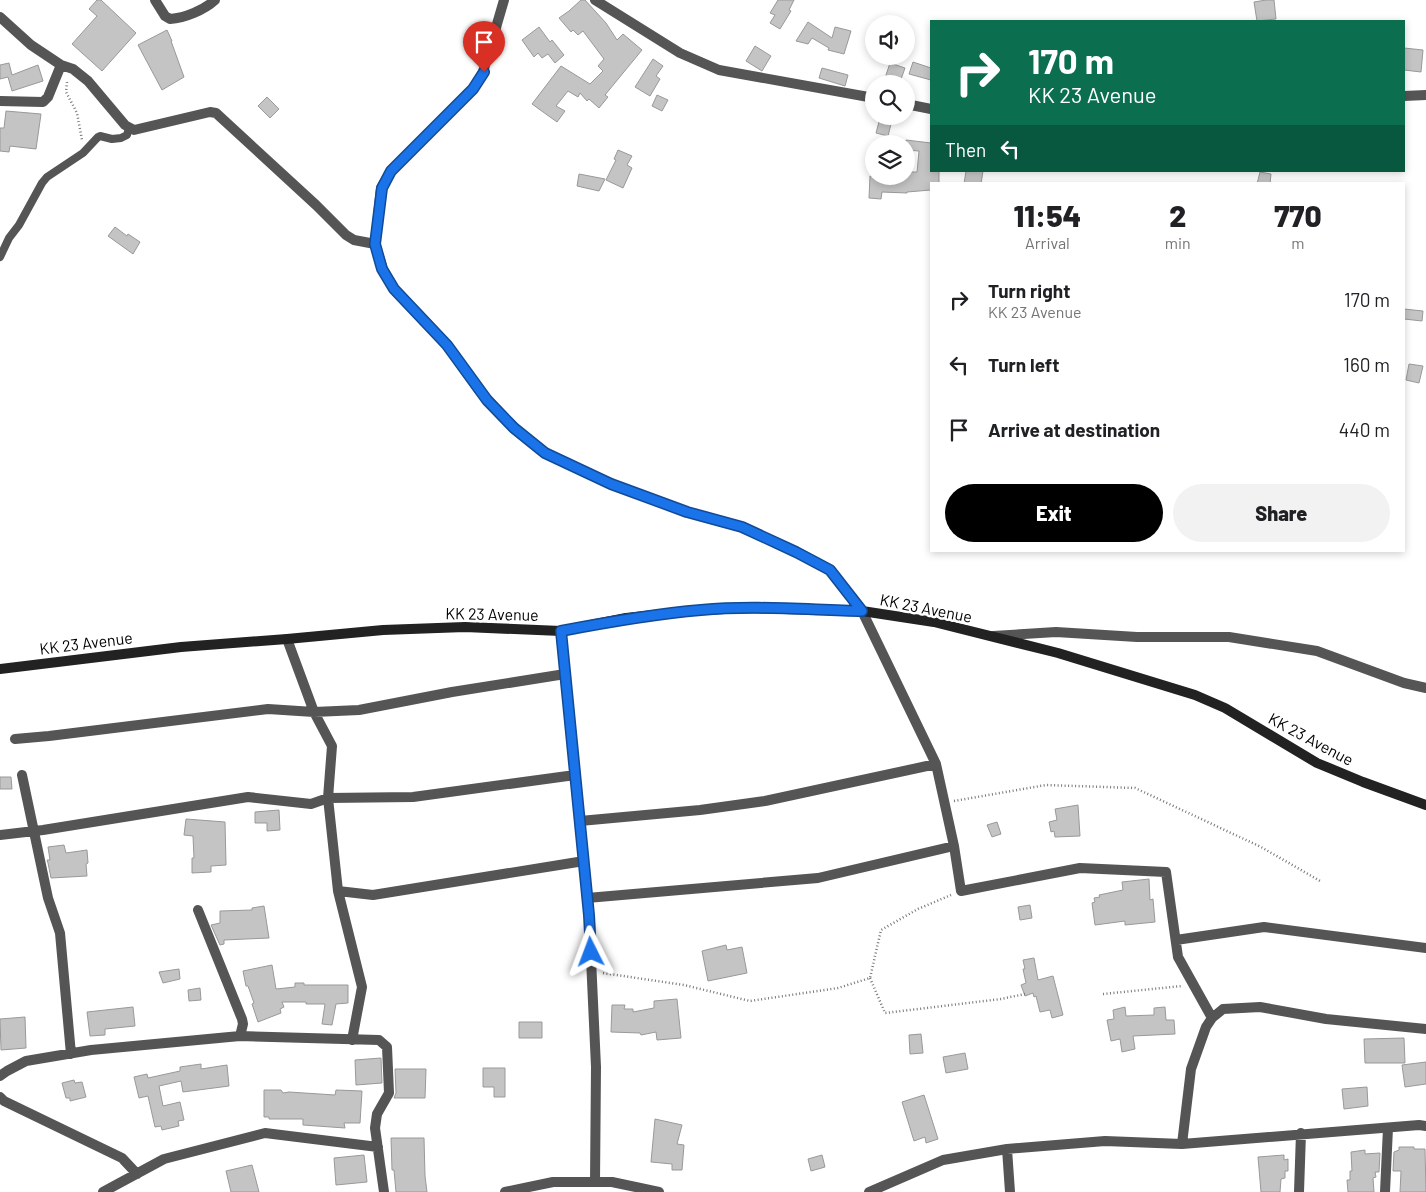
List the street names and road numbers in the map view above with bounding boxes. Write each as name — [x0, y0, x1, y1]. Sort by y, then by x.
street label: KK 23 Avenue — [878, 589, 974, 626]
street label: KK 23 Avenue — [445, 603, 539, 624]
street label: KK 23 Avenue — [38, 627, 134, 658]
street label: KK 23 Avenue — [1265, 708, 1357, 769]

